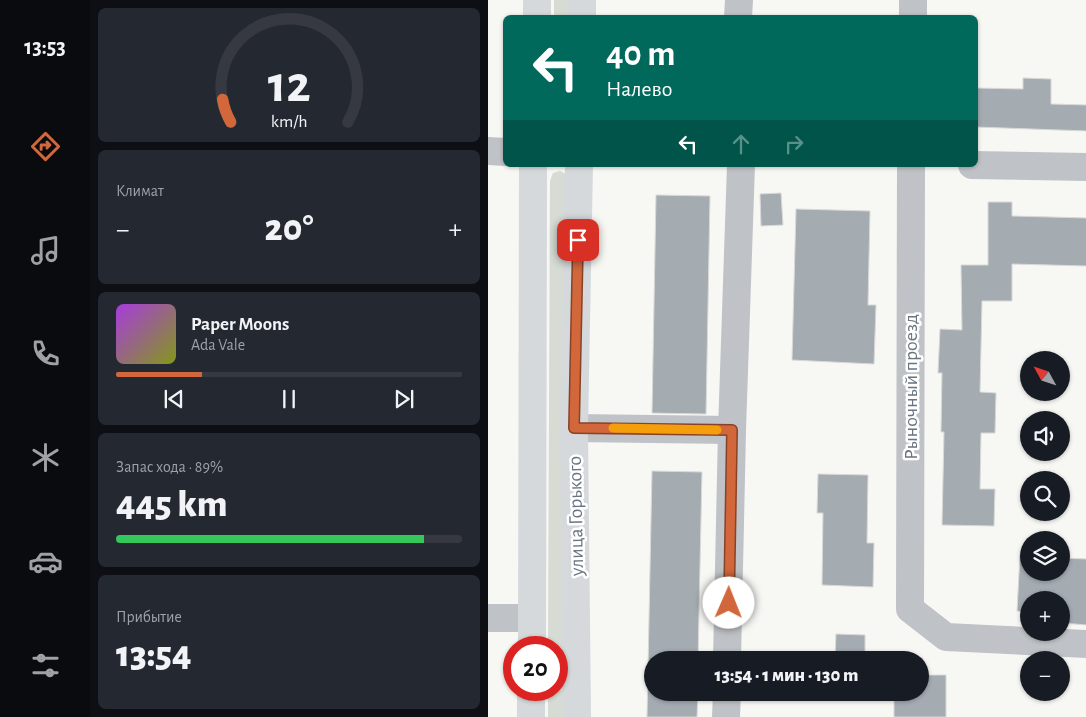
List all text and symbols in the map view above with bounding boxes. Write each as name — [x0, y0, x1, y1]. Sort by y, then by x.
icon: left — [523, 35, 588, 100]
text: 13:53 — [24, 36, 66, 58]
text: 40 m — [606, 37, 675, 72]
text: 12 — [267, 59, 311, 111]
text: Налево — [606, 78, 672, 100]
text: km/h — [271, 113, 307, 131]
icon: directions — [28, 129, 63, 164]
icon: left — [674, 130, 702, 158]
icon: ahead — [727, 130, 755, 158]
icon: right — [780, 130, 808, 158]
text: Климат — [116, 183, 164, 199]
text: 20° — [265, 210, 313, 248]
text: − — [116, 216, 129, 244]
text: + — [449, 216, 462, 244]
pin — [557, 219, 599, 261]
icon: arrive — [564, 226, 592, 254]
icon: music — [28, 233, 63, 268]
street label: Рыночный проезд — [901, 314, 921, 460]
text: Paper Moons — [191, 315, 289, 334]
icon: phone — [28, 336, 63, 371]
text: Ada Vale — [191, 337, 245, 353]
north arrow — [1020, 351, 1070, 401]
map controls — [1020, 351, 1070, 701]
icon: previous — [160, 385, 188, 413]
icon: pause — [275, 385, 303, 413]
icon: next — [390, 385, 418, 413]
button: sound — [1020, 411, 1070, 461]
icon: climate — [28, 440, 63, 475]
street label: улица Горького — [565, 456, 587, 577]
text: Запас хода · 89% — [116, 459, 223, 475]
button: search — [1020, 471, 1070, 521]
text: 445 km — [116, 486, 228, 524]
button: layers — [1020, 531, 1070, 581]
icon: car — [28, 544, 63, 579]
position arrow — [702, 576, 754, 628]
button: + — [1020, 591, 1070, 641]
text: Прибытие — [116, 609, 182, 625]
text: 13:54 — [116, 636, 192, 674]
speed limit sign: 20 — [503, 636, 568, 701]
icon: filters — [28, 648, 63, 683]
button: − — [1020, 651, 1070, 701]
text: 13:54 · 1 мин · 130 m — [715, 666, 858, 685]

